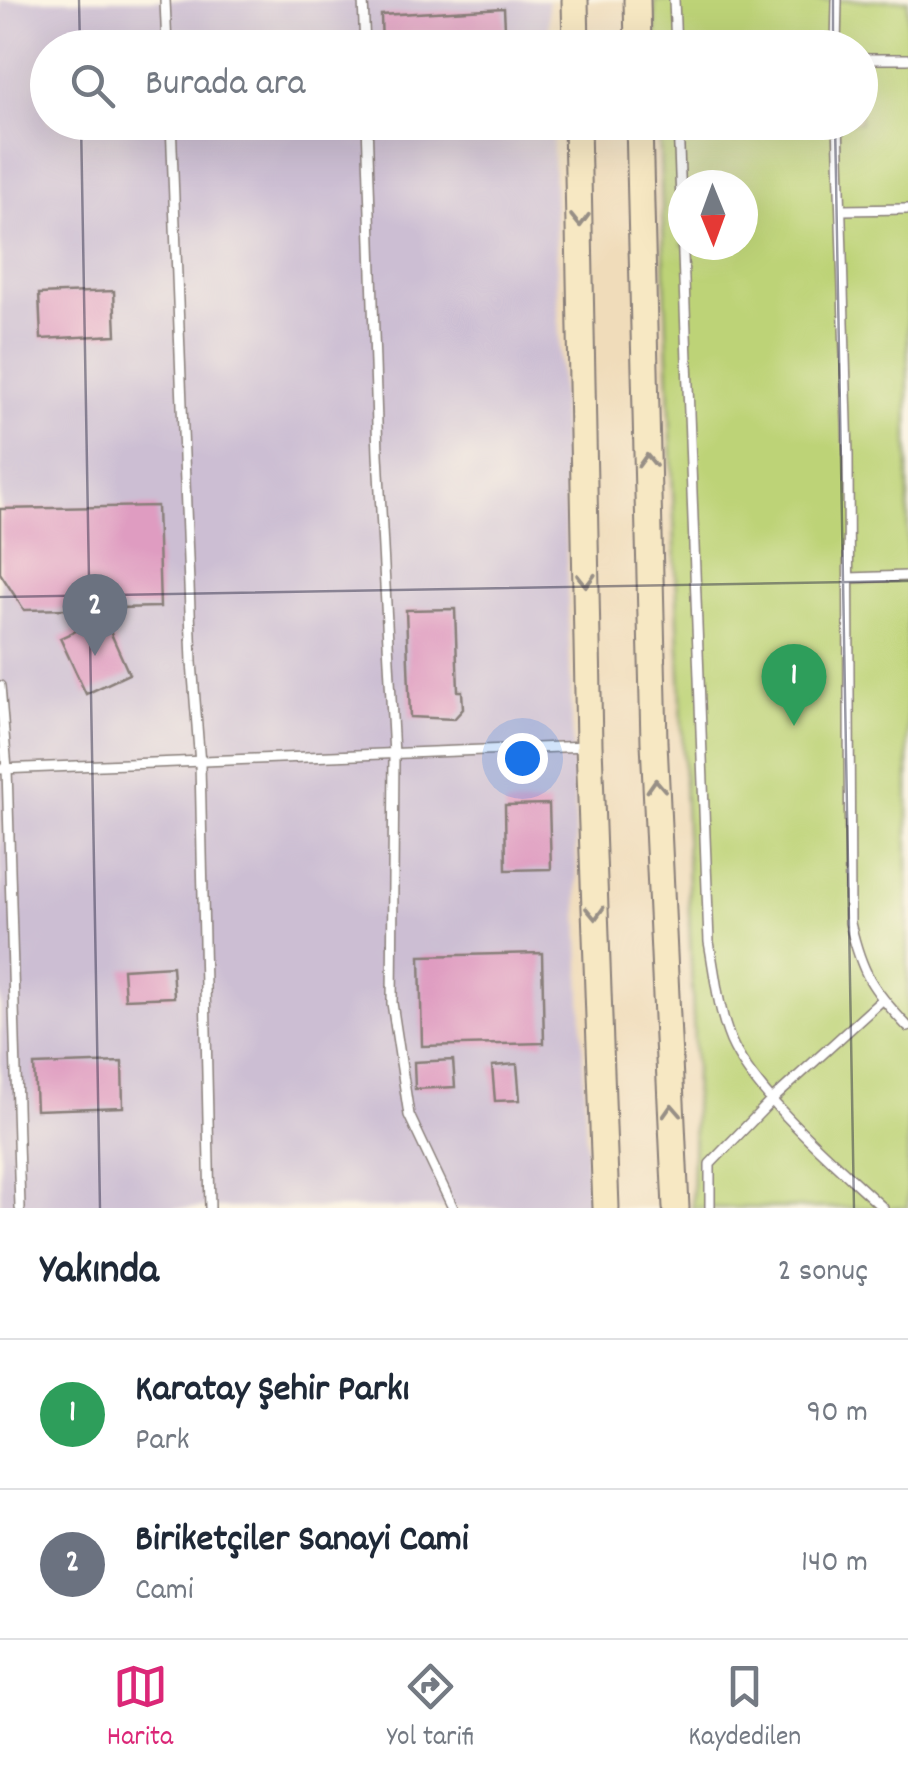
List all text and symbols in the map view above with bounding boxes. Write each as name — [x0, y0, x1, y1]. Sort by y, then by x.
search box — [30, 30, 878, 140]
icon: search — [65, 58, 120, 113]
text: Burada ara — [145, 58, 305, 113]
north arrow — [668, 170, 758, 260]
one-way arrow — [569, 212, 590, 228]
one-way arrow — [636, 453, 657, 469]
one-way arrow — [575, 572, 597, 588]
pin: 2 — [62, 574, 128, 656]
pin: 1 — [762, 644, 826, 726]
your location — [497, 733, 548, 784]
one-way arrow — [646, 777, 667, 793]
one-way arrow — [584, 905, 605, 921]
one-way arrow — [661, 1102, 682, 1118]
text: Yakında — [40, 1243, 159, 1303]
text: 2 sonuç — [778, 1250, 868, 1296]
text: Karatay Şehir Parkı — [135, 1364, 409, 1419]
text: 1 — [69, 1391, 76, 1437]
text: 90 m — [807, 1391, 868, 1437]
text: Park — [135, 1419, 190, 1465]
text: Biriketçiler Sanayi Cami — [135, 1514, 469, 1569]
text: 2 — [66, 1541, 79, 1587]
text: 140 m — [801, 1541, 868, 1587]
text: Cami — [135, 1569, 194, 1615]
tab: Harita — [107, 1659, 173, 1759]
tab: Yol tarifi — [387, 1659, 475, 1759]
tab: Kaydedilen — [688, 1659, 801, 1759]

